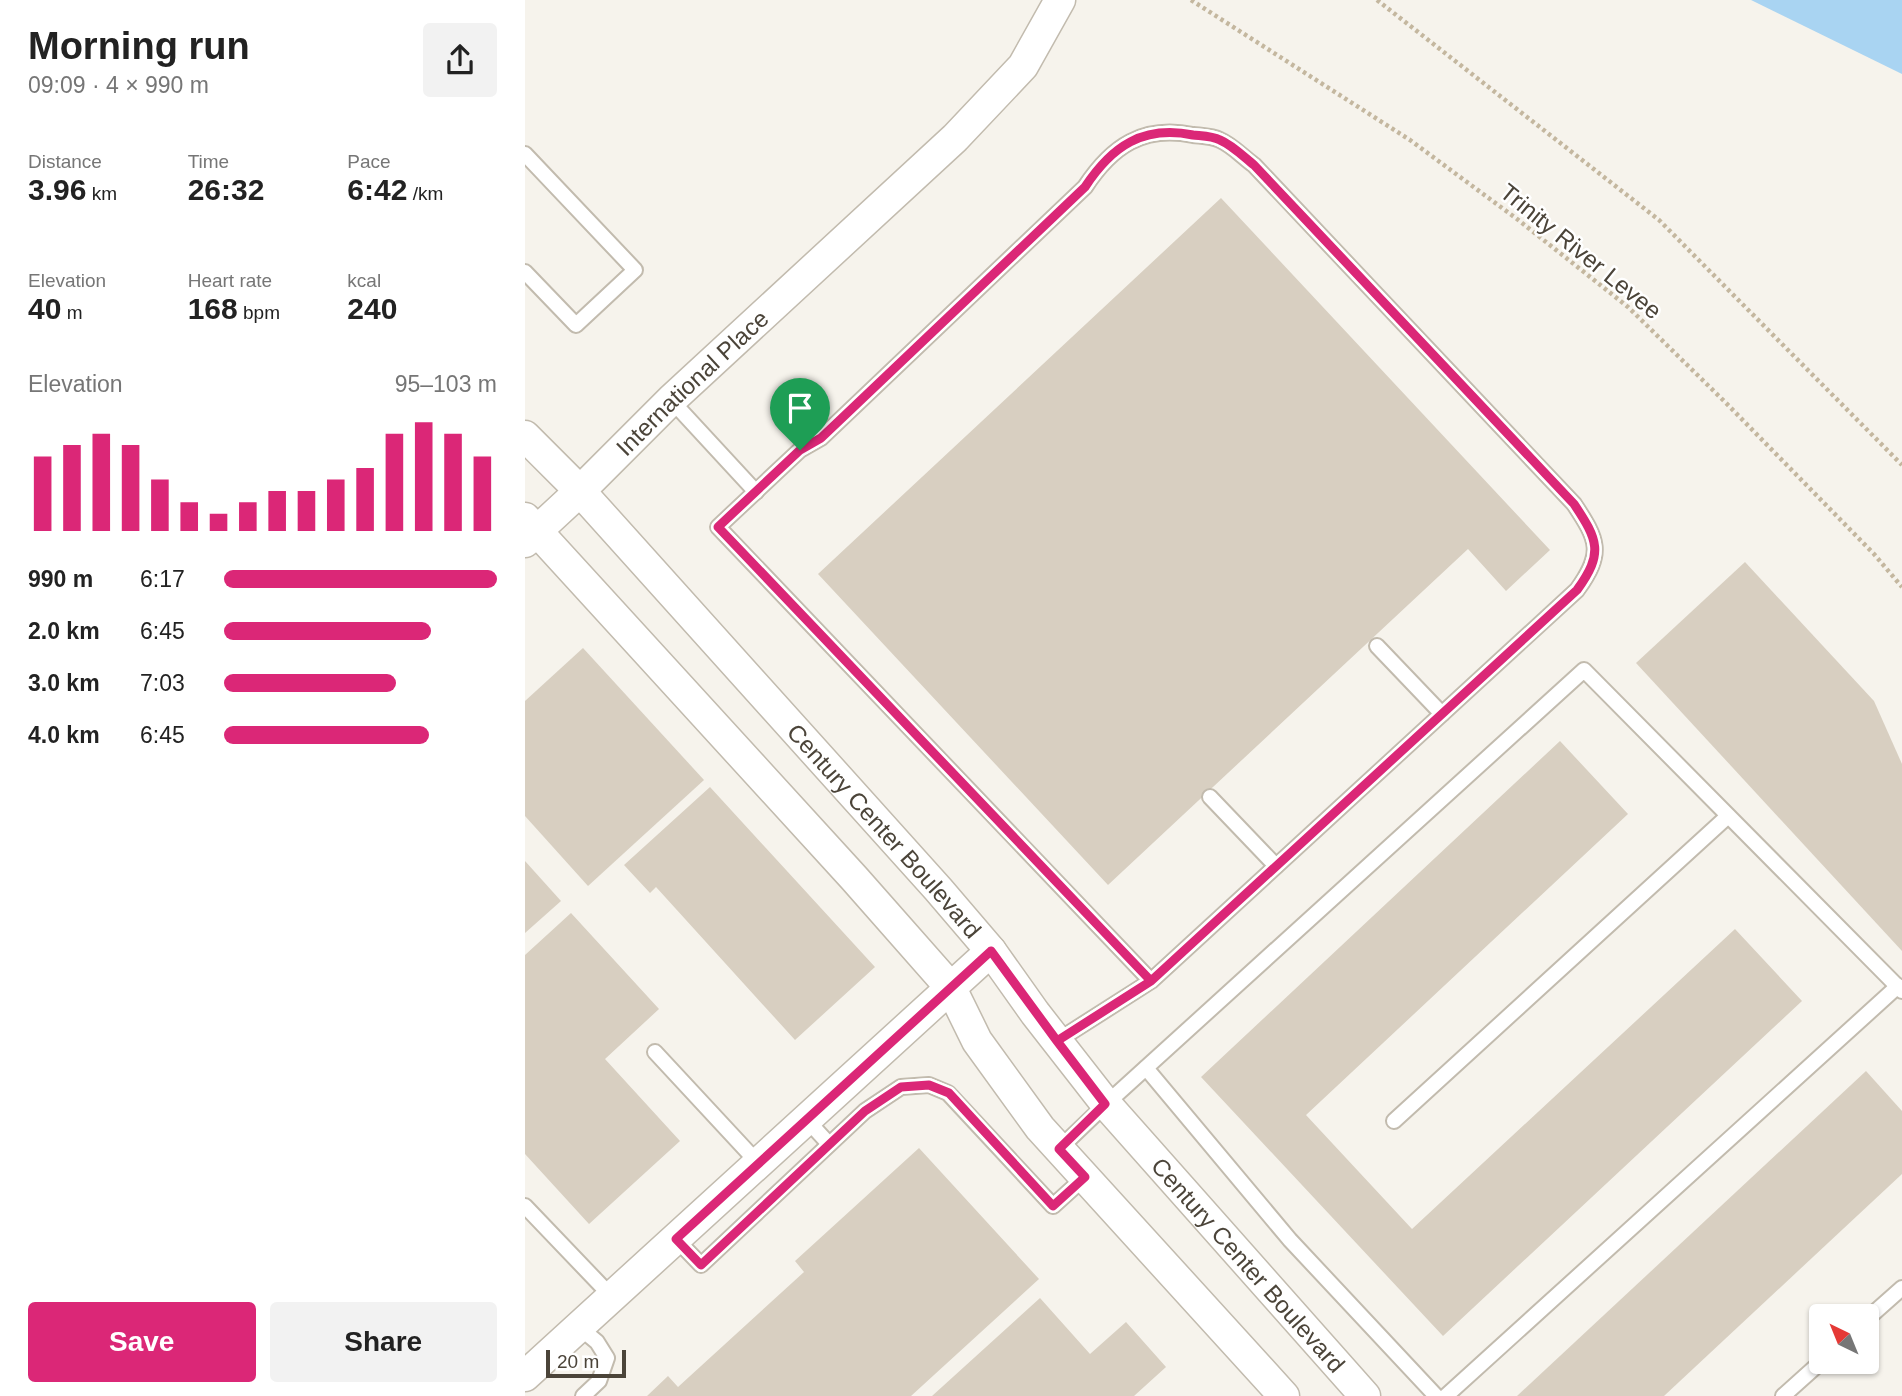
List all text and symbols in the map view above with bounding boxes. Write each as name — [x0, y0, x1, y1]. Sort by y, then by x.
button: share — [423, 23, 497, 97]
text: Morning run — [28, 25, 250, 67]
text: 09:09 · 4 × 990 m — [28, 72, 209, 98]
text: Distance — [28, 151, 102, 172]
text: Time — [188, 151, 229, 172]
text: Pace — [347, 151, 391, 172]
text: 3.96 — [28, 173, 86, 206]
text: 26:32 — [188, 173, 264, 206]
text: 6:42 — [347, 173, 407, 206]
street label: Trinity River Levee — [1495, 178, 1667, 324]
text: km — [86, 183, 117, 204]
text: /km — [407, 183, 443, 204]
text: Elevation — [28, 270, 106, 291]
text: Heart rate — [188, 270, 272, 291]
text: kcal — [347, 270, 381, 291]
text: 40 — [28, 292, 61, 325]
text: 168 — [188, 292, 238, 325]
text: 240 — [347, 292, 397, 325]
text: m — [61, 302, 82, 323]
text: bpm — [238, 302, 280, 323]
street label: International Place — [610, 304, 773, 461]
text: Elevation — [28, 371, 123, 397]
text: 95–103 m — [395, 371, 497, 397]
pin — [770, 378, 830, 450]
icon: arrive — [781, 389, 819, 427]
text: 990 m — [28, 566, 93, 592]
text: 6:17 — [140, 566, 185, 592]
text: 2.0 km — [28, 618, 100, 644]
text: 6:45 — [140, 618, 185, 644]
text: 3.0 km — [28, 670, 100, 696]
text: 7:03 — [140, 670, 185, 696]
street label: Century Center Boulevard — [782, 718, 987, 943]
text: 4.0 km — [28, 722, 100, 748]
text: 6:45 — [140, 722, 185, 748]
street label: Century Center Boulevard — [1146, 1152, 1351, 1378]
button: Save — [28, 1302, 256, 1382]
button: Share — [270, 1302, 497, 1382]
north arrow — [1809, 1304, 1879, 1374]
map controls — [1809, 1304, 1879, 1374]
scale bar — [546, 1347, 627, 1379]
text: 20 m — [557, 1351, 599, 1372]

